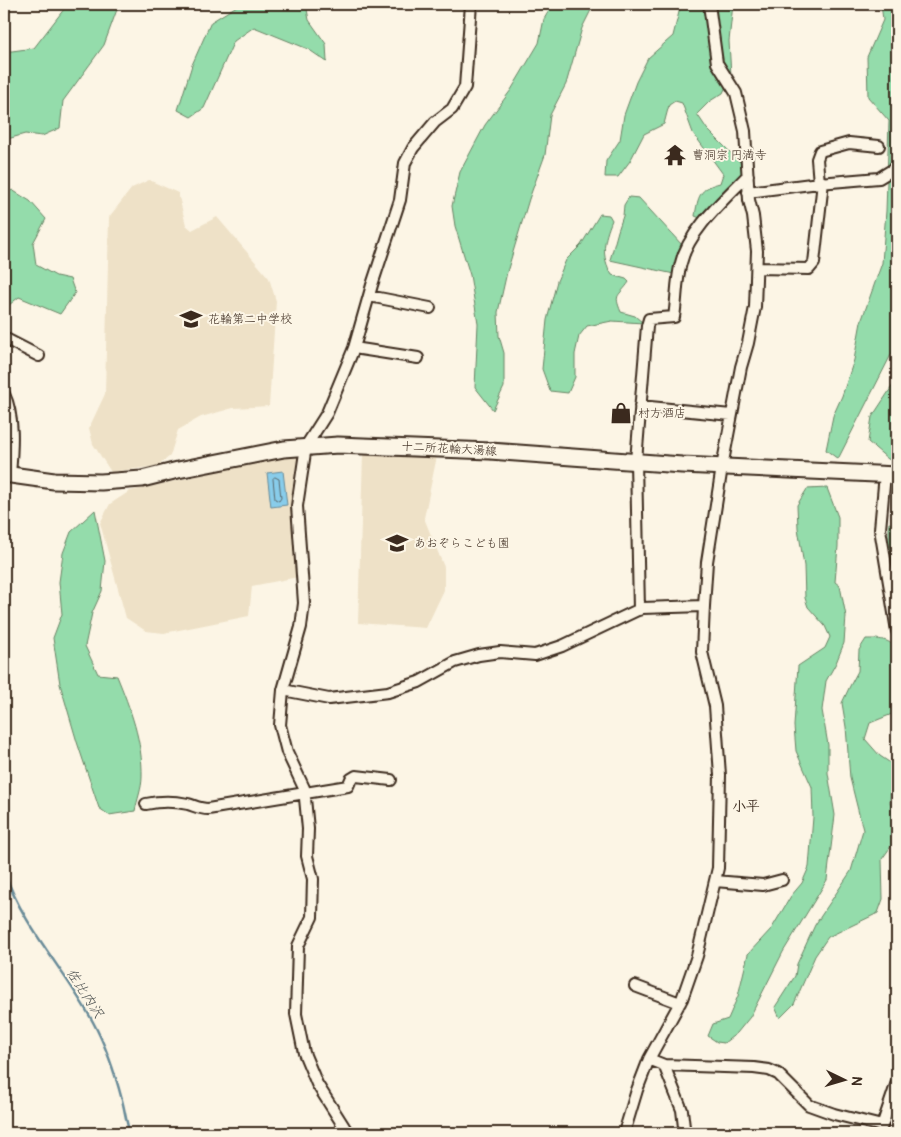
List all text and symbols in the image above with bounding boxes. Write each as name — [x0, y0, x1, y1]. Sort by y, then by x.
temple icon: 曹洞宗 円満寺 — [662, 142, 688, 168]
place label: 曹洞宗 円満寺 — [692, 148, 767, 163]
school or university icon: 花輪第二中学校 — [178, 306, 204, 332]
place label: 花輪第二中学校 — [208, 312, 292, 327]
shop icon: 村方酒店 — [608, 400, 634, 426]
place label: 村方酒店 — [638, 406, 686, 421]
street label: 十二所花輪大湯線 — [401, 439, 497, 459]
school or university icon: あおぞらこども園 — [384, 530, 410, 556]
place label: あおぞらこども園 — [414, 536, 510, 551]
district label: 小平 — [732, 798, 760, 815]
water label: 佐比内沢 — [63, 965, 108, 1022]
north arrow — [818, 1054, 868, 1104]
text: N — [848, 1076, 865, 1087]

